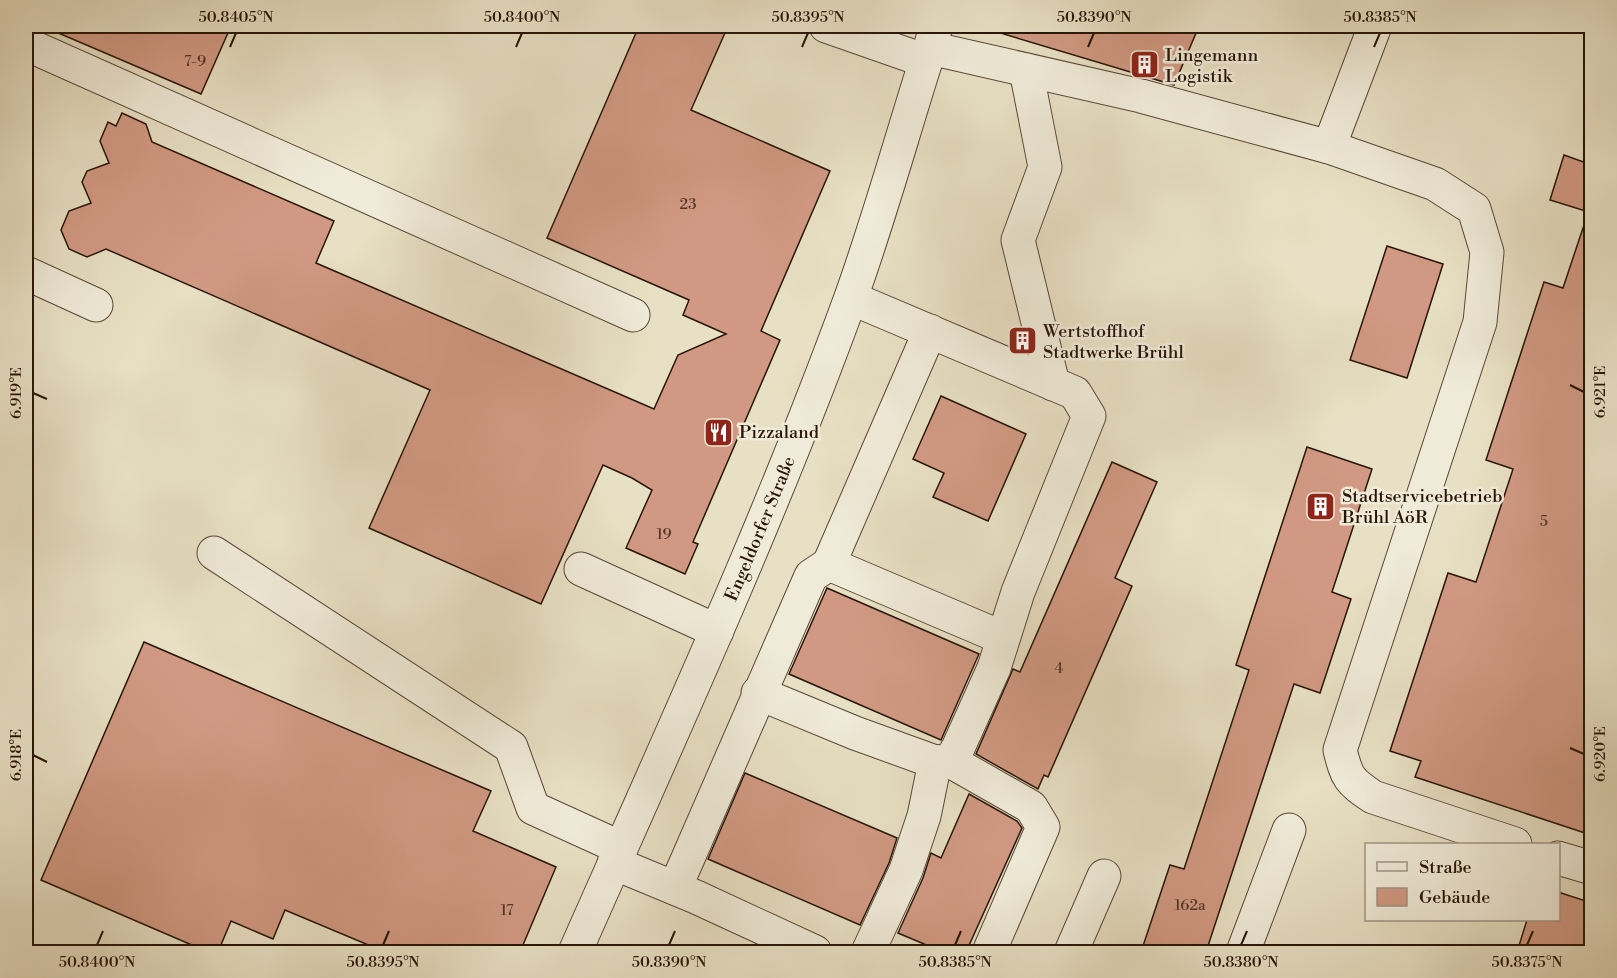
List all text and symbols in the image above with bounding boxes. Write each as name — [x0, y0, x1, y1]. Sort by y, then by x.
text: 50.8405°N — [199, 8, 273, 27]
text: 50.8400°N — [484, 8, 560, 27]
text: 50.8395°N — [771, 8, 845, 27]
text: 50.8390°N — [1057, 8, 1131, 27]
text: 50.8385°N — [1343, 8, 1417, 27]
place label: Lingemann Logistik — [1165, 44, 1258, 88]
building icon: Lingemann Logistik — [1128, 49, 1160, 81]
house number: 7-9 — [184, 52, 206, 71]
house number: 23 — [680, 195, 696, 214]
place label: Wertstoffhof Stadtwerke Brühl — [1042, 320, 1185, 364]
building icon: Wertstoffhof Stadtwerke Brühl — [1006, 325, 1038, 357]
text: 6.921°E — [1591, 366, 1610, 418]
text: 6.919°E — [7, 367, 26, 419]
restaurant icon: Pizzaland — [702, 416, 734, 448]
place label: Pizzaland — [739, 421, 820, 444]
street label: Engeldorfer Straße — [720, 453, 801, 605]
place label: Stadtservicebetrieb Brühl AöR — [1341, 485, 1502, 529]
building icon: Stadtservicebetrieb Brühl AöR — [1305, 490, 1337, 522]
house number: 5 — [1540, 512, 1548, 531]
house number: 19 — [656, 525, 672, 544]
house number: 4 — [1055, 659, 1064, 678]
text: 6.920°E — [1591, 726, 1610, 782]
text: 6.918°E — [7, 729, 26, 781]
legend — [1365, 843, 1560, 921]
text: Straße — [1419, 856, 1472, 879]
text: Gebäude — [1419, 886, 1490, 909]
house number: 162a — [1174, 896, 1206, 915]
house number: 17 — [500, 901, 514, 920]
text: 50.8400°N — [59, 953, 135, 972]
text: 50.8395°N — [346, 953, 420, 972]
text: 50.8390°N — [632, 953, 706, 972]
text: 50.8385°N — [918, 953, 992, 972]
text: 50.8380°N — [1204, 953, 1278, 972]
text: 50.8375°N — [1492, 953, 1562, 972]

